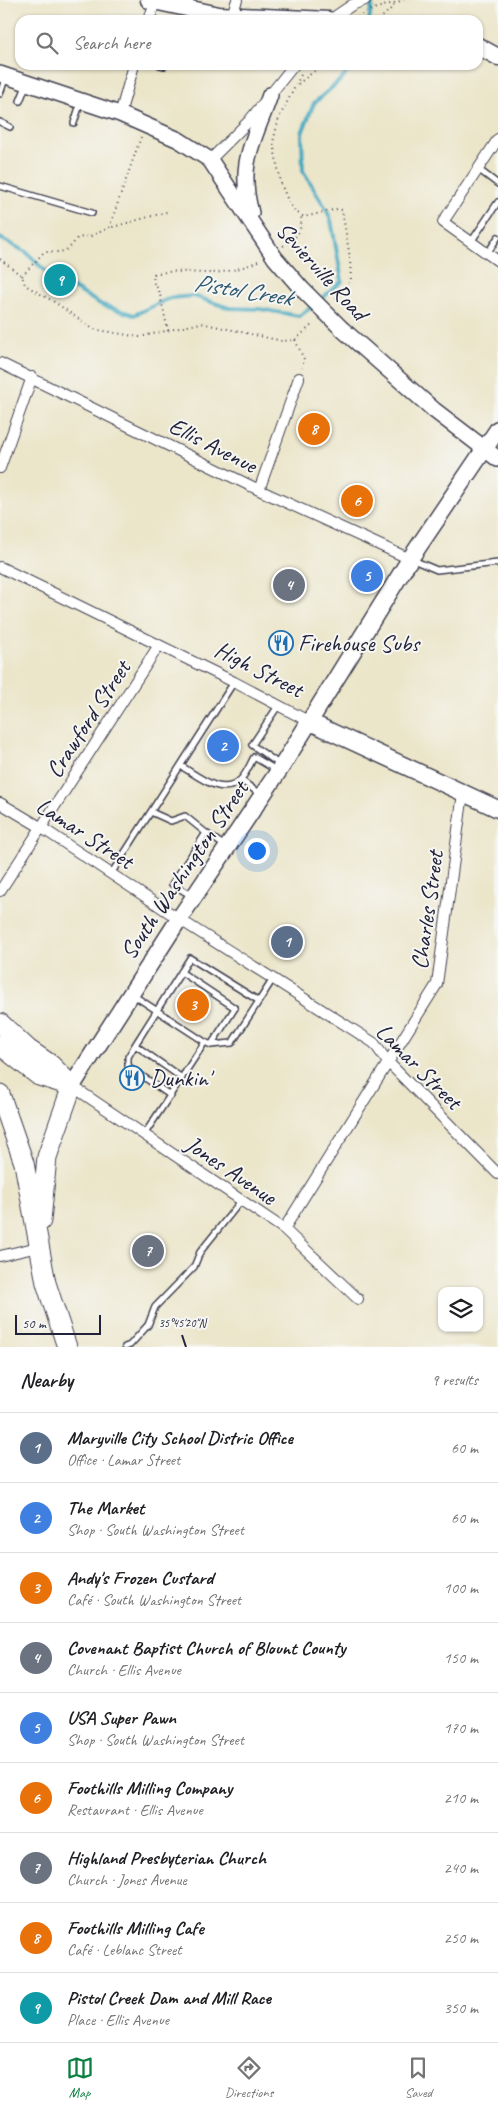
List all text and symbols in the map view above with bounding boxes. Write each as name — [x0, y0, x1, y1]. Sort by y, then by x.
search box — [15, 15, 483, 70]
icon: search — [33, 29, 61, 57]
text: Search here — [73, 31, 150, 55]
street label: Sevierville Road — [270, 215, 377, 329]
pin: 9 — [44, 261, 76, 299]
water label: Pistol Creek — [192, 266, 298, 314]
street label: Ellis Avenue — [164, 410, 264, 481]
pin: 8 — [298, 410, 330, 448]
pin: 6 — [341, 482, 373, 520]
pin: 5 — [351, 557, 383, 595]
pin: 4 — [273, 566, 305, 604]
place label: Firehouse Subs — [298, 628, 421, 658]
restaurant icon: Firehouse Subs — [268, 630, 294, 656]
street label: High Street — [210, 634, 310, 705]
street label: Crawford Street — [39, 653, 138, 783]
pin: 2 — [207, 727, 239, 765]
street label: South Washington Street — [113, 773, 256, 965]
street label: Lamar Street — [31, 790, 141, 877]
your location — [244, 838, 270, 864]
street label: Charles Street — [404, 847, 450, 971]
pin: 1 — [271, 923, 303, 961]
pin: 3 — [177, 986, 209, 1024]
street label: Lamar Street — [369, 1016, 470, 1117]
place label: Dunkin' — [150, 1063, 215, 1093]
restaurant icon: Dunkin' — [119, 1065, 145, 1091]
street label: Jones Avenue — [179, 1128, 284, 1213]
pin: 7 — [132, 1232, 164, 1270]
map controls — [438, 1287, 483, 1332]
button: layers — [438, 1287, 483, 1332]
scale bar — [15, 1312, 101, 1335]
text: 50 m — [22, 1315, 46, 1332]
text: 35°45'20"N — [158, 1315, 207, 1331]
text: Nearby — [20, 1367, 73, 1393]
text: 9 results — [431, 1370, 478, 1390]
text: Maryville City School Distric Office — [67, 1426, 293, 1450]
text: 1 — [32, 1438, 40, 1458]
text: 60 m — [451, 1438, 478, 1458]
text: Office · Lamar Street — [67, 1450, 180, 1470]
text: The Market — [67, 1496, 144, 1520]
text: 2 — [32, 1508, 40, 1528]
text: 60 m — [451, 1508, 478, 1528]
text: Shop · South Washington Street — [67, 1520, 244, 1540]
text: Andy's Frozen Custard — [67, 1566, 213, 1590]
text: 3 — [32, 1578, 40, 1598]
text: 100 m — [444, 1578, 478, 1598]
text: Café · South Washington Street — [67, 1590, 241, 1610]
text: Covenant Baptist Church of Blount County — [67, 1636, 346, 1660]
text: 4 — [32, 1648, 40, 1668]
text: 150 m — [444, 1648, 478, 1668]
text: Church · Ellis Avenue — [67, 1660, 181, 1680]
text: USA Super Pawn — [67, 1706, 176, 1730]
text: 5 — [33, 1718, 39, 1738]
text: 170 m — [444, 1718, 478, 1738]
text: Shop · South Washington Street — [67, 1730, 244, 1750]
text: Foothills Milling Company — [67, 1776, 232, 1800]
text: 6 — [32, 1788, 40, 1808]
text: 210 m — [444, 1788, 478, 1808]
text: Restaurant · Ellis Avenue — [67, 1800, 203, 1820]
text: Highland Presbyterian Church — [67, 1846, 266, 1870]
text: 7 — [32, 1858, 40, 1878]
text: 240 m — [444, 1858, 478, 1878]
text: Church · Jones Avenue — [67, 1870, 187, 1890]
text: Foothills Milling Cafe — [67, 1916, 204, 1940]
text: 8 — [32, 1928, 40, 1948]
text: 250 m — [444, 1928, 478, 1948]
text: Café · Leblanc Street — [67, 1940, 182, 1960]
text: Pistol Creek Dam and Mill Race — [67, 1986, 271, 2010]
text: 9 — [32, 1998, 40, 2018]
text: 350 m — [444, 1998, 478, 2018]
text: Place · Ellis Avenue — [67, 2010, 169, 2030]
tab: Map — [66, 2054, 94, 2101]
tab: Directions — [225, 2054, 273, 2101]
tab: Saved — [404, 2054, 432, 2101]

